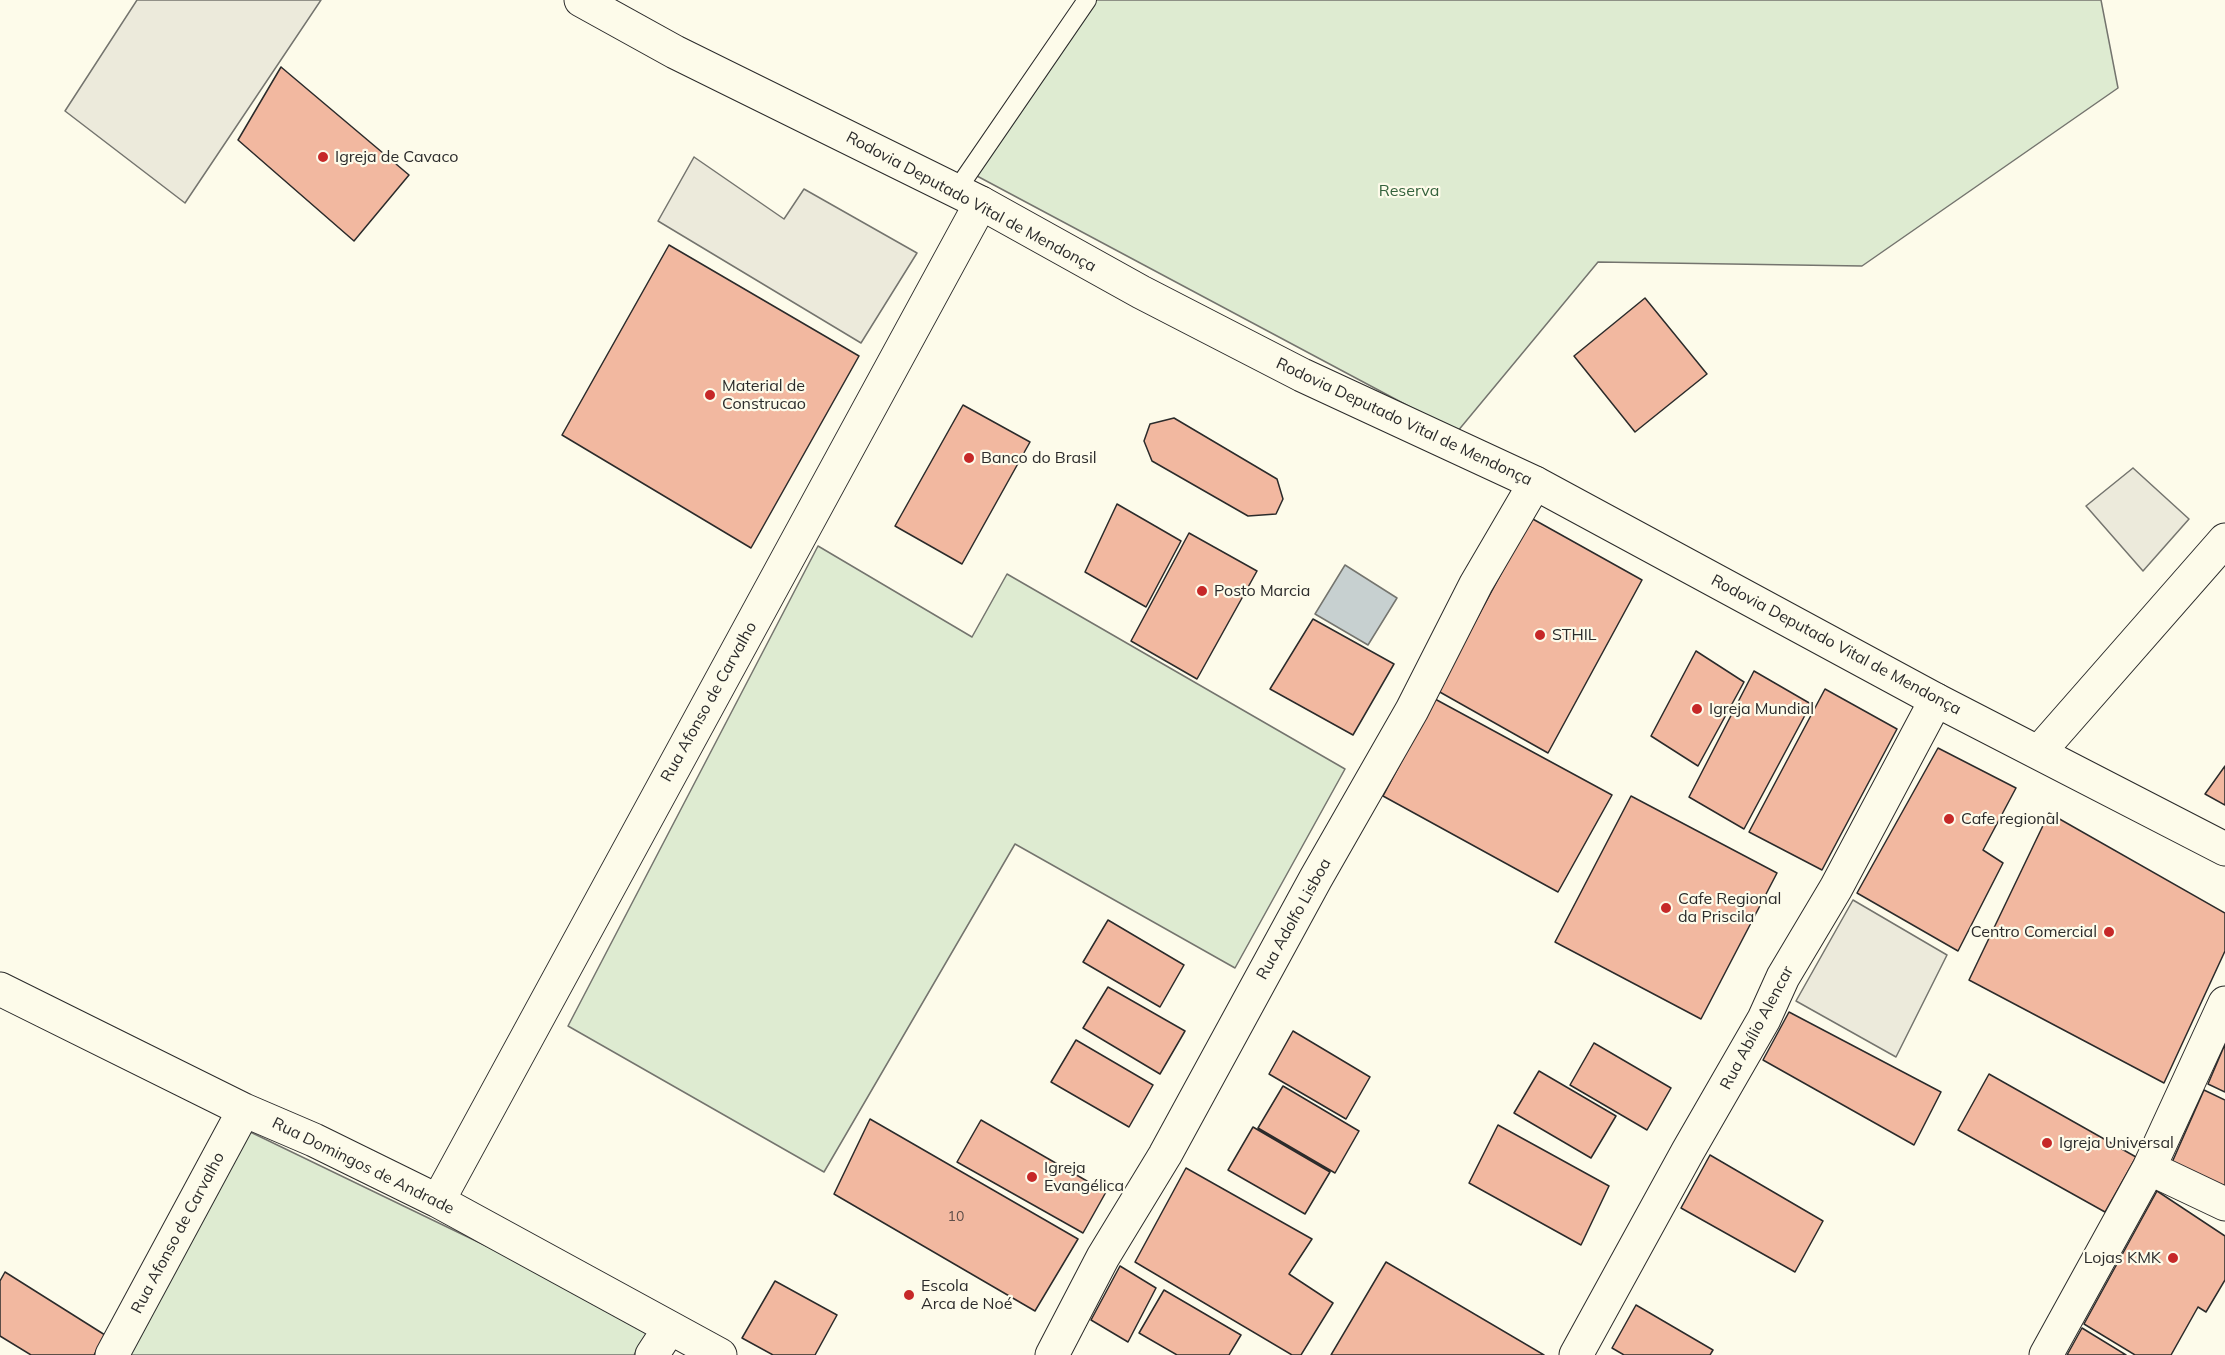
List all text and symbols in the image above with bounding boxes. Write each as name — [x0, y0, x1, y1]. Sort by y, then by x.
street label: Rodovia Deputado Vital de Mendonça — [843, 128, 1099, 276]
place label: Igreja de Cavaco — [335, 147, 458, 167]
marker: Igreja de Cavaco — [316, 150, 330, 164]
park label: Reserva — [1379, 181, 1439, 201]
street label: Rodovia Deputado Vital de Mendonça — [1273, 354, 1535, 490]
place label: Material de Construcao — [722, 376, 806, 414]
marker: Material de Construcao — [703, 388, 717, 402]
place label: Banco do Brasil — [981, 448, 1097, 468]
marker: Banco do Brasil — [962, 451, 976, 465]
street label: Rodovia Deputado Vital de Mendonça — [1708, 571, 1964, 719]
place label: Posto Marcia — [1214, 581, 1310, 601]
marker: Posto Marcia — [1195, 584, 1209, 598]
street label: Rua Afonso de Carvalho — [657, 619, 761, 785]
place label: STHIL — [1552, 625, 1597, 645]
marker: STHIL — [1533, 628, 1547, 642]
place label: Igreja Mundial — [1709, 699, 1814, 719]
marker: Igreja Mundial — [1690, 702, 1704, 716]
place label: Cafe regional — [1961, 809, 2059, 829]
marker: Cafe regional — [1942, 812, 1956, 826]
street label: Rua Adolfo Lisboa — [1253, 855, 1335, 983]
place label: Cafe Regional da Priscila — [1678, 889, 1781, 927]
marker: Cafe Regional da Priscila — [1659, 901, 1673, 915]
place label: Centro Comercial — [1971, 922, 2097, 942]
marker: Centro Comercial — [2102, 925, 2116, 939]
street label: Rua Abílio Alencar — [1716, 963, 1798, 1093]
street label: Rua Domingos de Andrade — [269, 1114, 457, 1218]
place label: Igreja Universal — [2059, 1133, 2174, 1153]
marker: Igreja Universal — [2040, 1136, 2054, 1150]
street label: Rua Afonso de Carvalho — [127, 1149, 229, 1317]
place label: Igreja Evangélica — [1044, 1158, 1124, 1196]
marker: Igreja Evangélica — [1025, 1170, 1039, 1184]
house number: 10 — [948, 1209, 964, 1225]
place label: Lojas KMK — [2084, 1248, 2161, 1268]
marker: Lojas KMK — [2166, 1251, 2180, 1265]
place label: Escola Arca de Noé — [921, 1276, 1012, 1314]
marker: Escola Arca de Noé — [902, 1288, 916, 1302]

